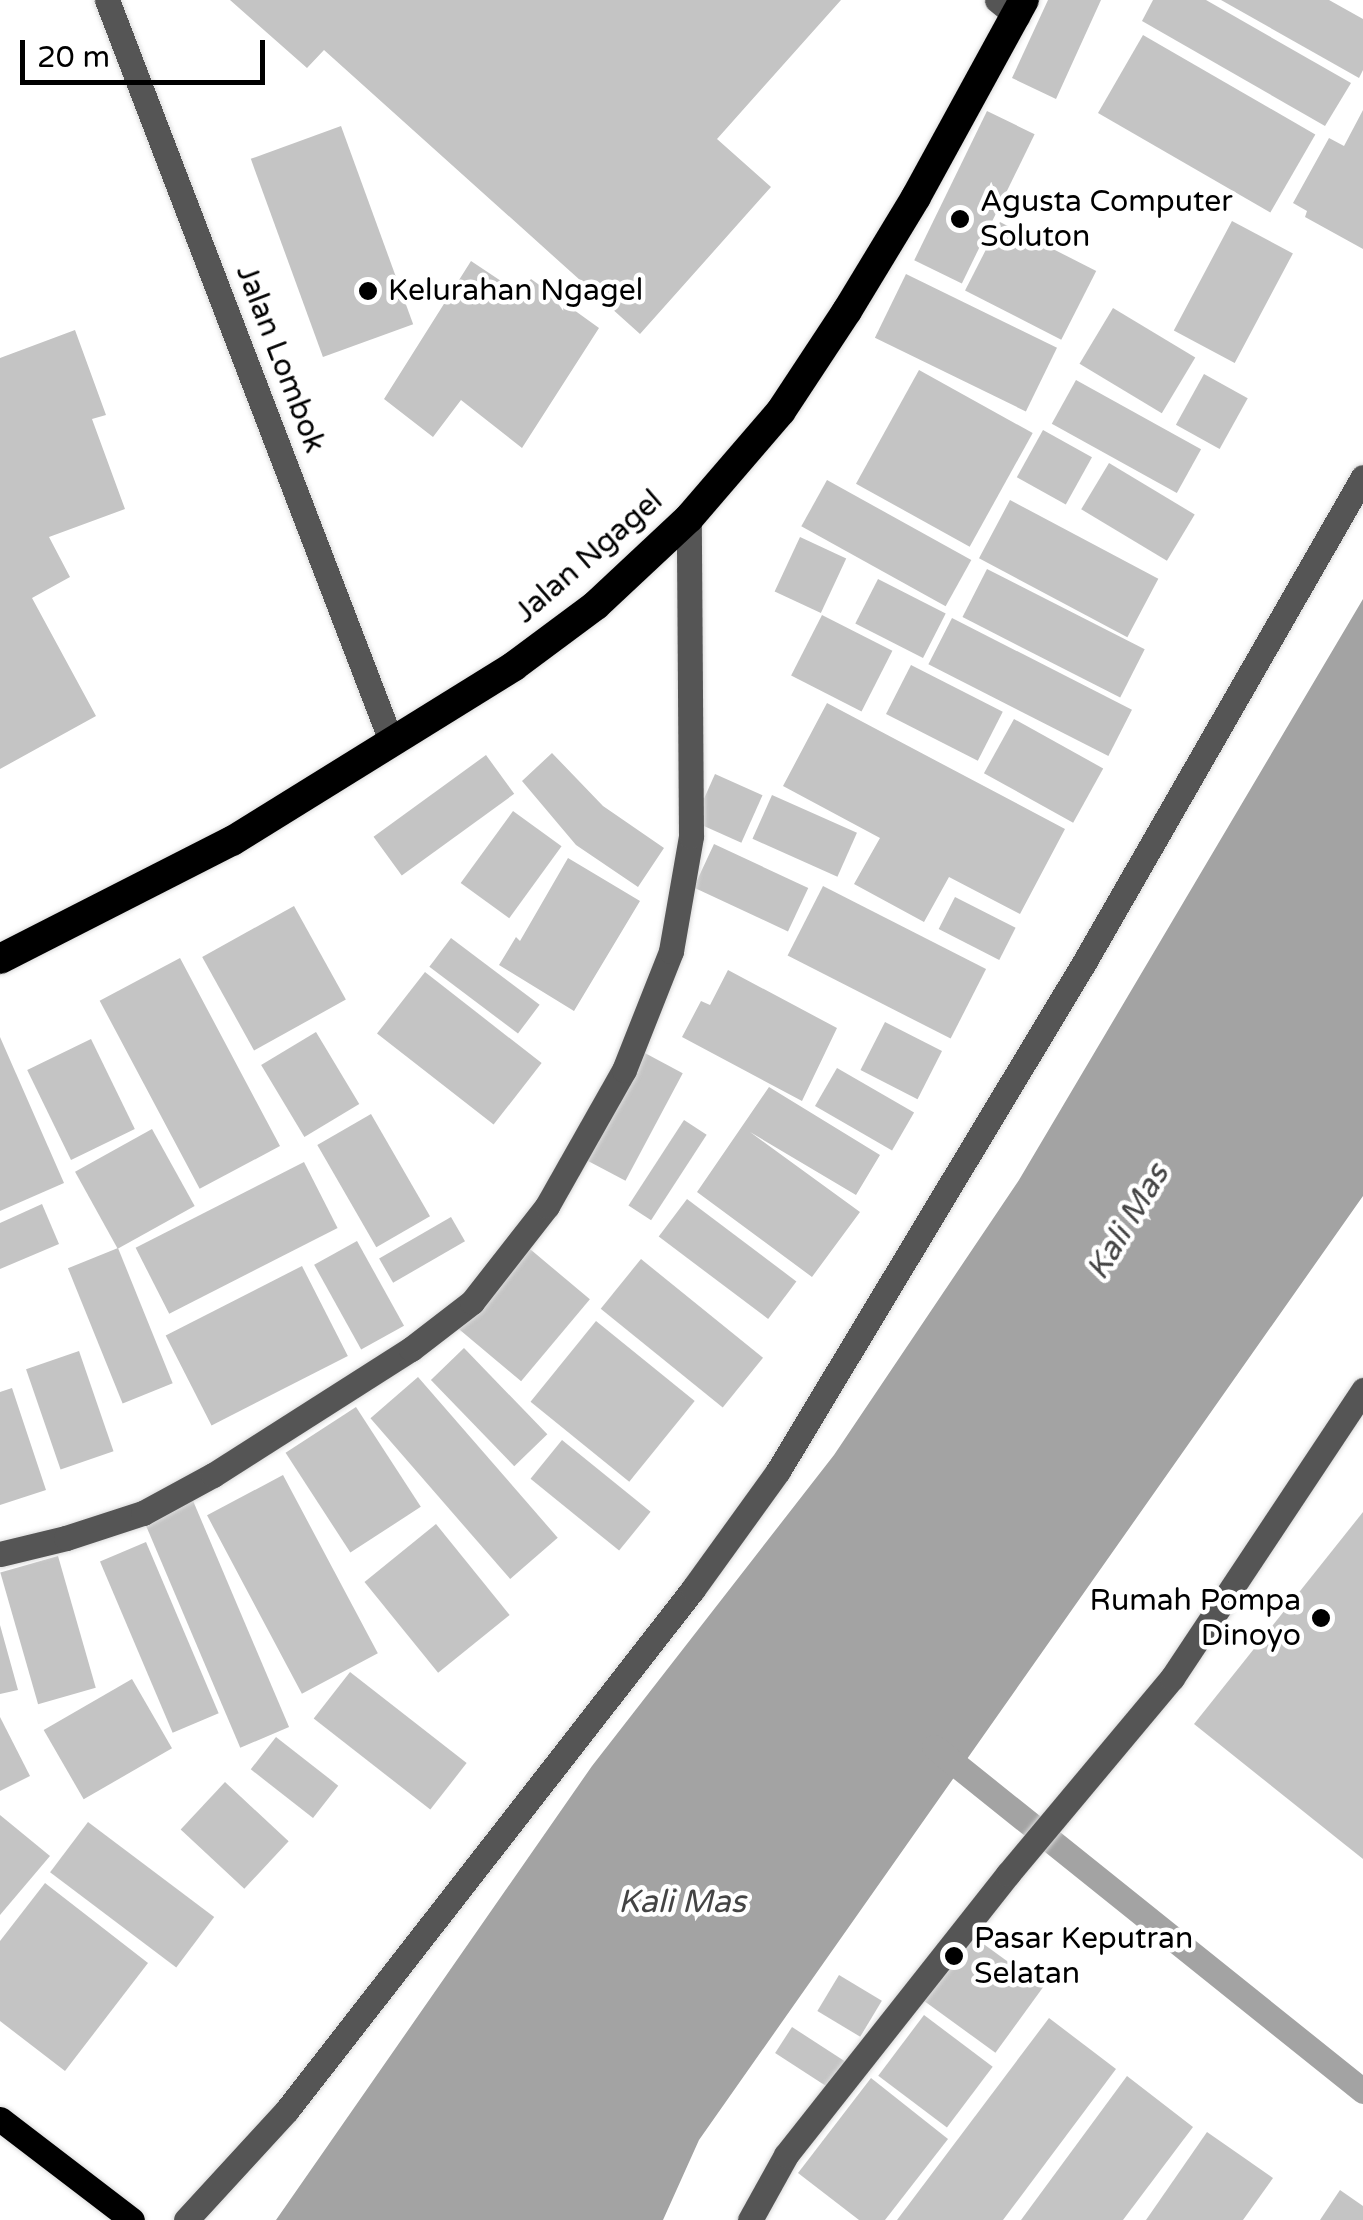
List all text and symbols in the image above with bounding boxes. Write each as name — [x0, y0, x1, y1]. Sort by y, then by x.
scale bar — [25, 20, 270, 82]
text: 20 m — [37, 39, 110, 76]
place label: Agusta Computer Soluton — [980, 184, 1233, 254]
marker: Agusta Computer Soluton — [949, 208, 971, 230]
street label: Jalan Lombok — [228, 260, 332, 458]
place label: Kelurahan Ngagel — [388, 273, 643, 309]
marker: Kelurahan Ngagel — [357, 280, 379, 302]
street label: Jalan Ngagel — [508, 483, 670, 631]
water label: Kali Mas — [1079, 1157, 1177, 1287]
place label: Rumah Pompa Dinoyo — [1090, 1583, 1301, 1654]
marker: Rumah Pompa Dinoyo — [1310, 1607, 1332, 1629]
water label: Kali Mas — [618, 1883, 746, 1921]
place label: Pasar Keputran Selatan — [974, 1921, 1193, 1992]
marker: Pasar Keputran Selatan — [943, 1945, 965, 1967]

